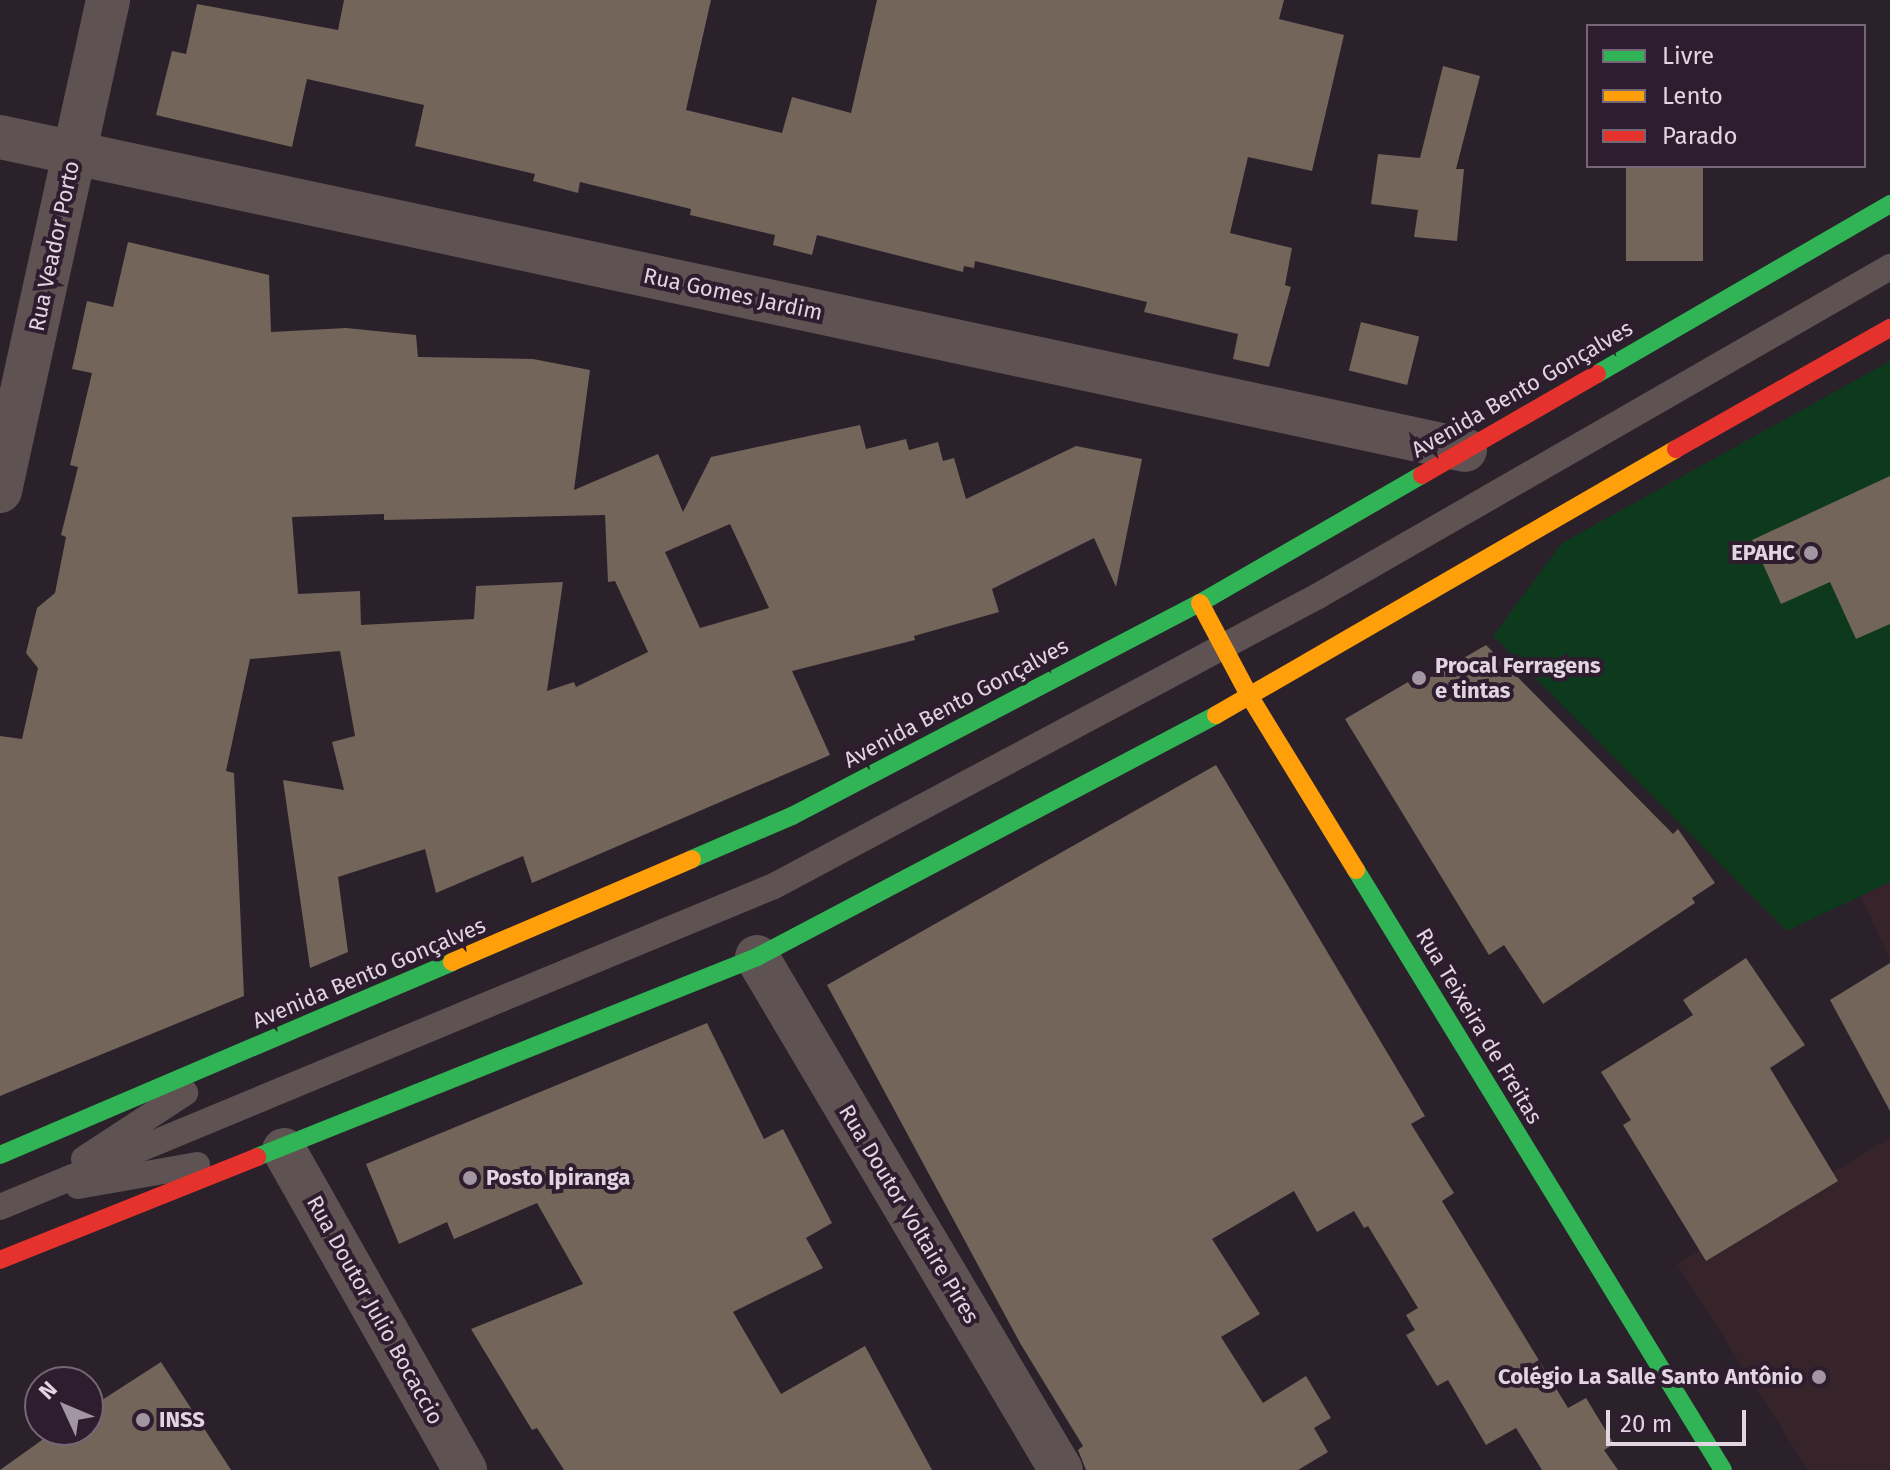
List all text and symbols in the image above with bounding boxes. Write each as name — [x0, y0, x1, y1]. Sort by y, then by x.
legend — [1586, 24, 1866, 168]
text: Livre — [1662, 42, 1714, 70]
text: Lento — [1662, 82, 1723, 110]
text: Parado — [1662, 122, 1738, 150]
street label: Rua Veador Porto — [23, 158, 85, 334]
street label: Rua Gomes Jardim — [641, 262, 825, 326]
street label: Avenida Bento Gonçalves — [1407, 315, 1637, 463]
place label: EPAHC — [1731, 540, 1795, 566]
marker: EPAHC — [1802, 544, 1820, 562]
street label: Avenida Bento Gonçalves — [839, 632, 1073, 774]
place label: Procal Ferragens e tintas — [1435, 652, 1601, 704]
marker: Procal Ferragens e tintas — [1410, 669, 1428, 687]
street label: Avenida Bento Gonçalves — [248, 912, 490, 1034]
street label: Rua Teixeira de Freitas — [1410, 923, 1548, 1129]
street label: Rua Doutor Voltaire Pires — [833, 1100, 985, 1328]
place label: Posto Ipiranga — [486, 1165, 630, 1191]
marker: Posto Ipiranga — [461, 1169, 479, 1187]
street label: Rua Doutor Julio Bocaccio — [301, 1191, 449, 1429]
place label: Colégio La Salle Santo Antônio — [1498, 1364, 1803, 1390]
north arrow — [24, 1366, 104, 1446]
marker: Colégio La Salle Santo Antônio — [1810, 1368, 1828, 1386]
text: N — [33, 1376, 63, 1405]
scale bar — [1610, 1394, 1750, 1444]
place label: INSS — [159, 1407, 205, 1433]
text: 20 m — [1620, 1410, 1672, 1438]
marker: INSS — [134, 1411, 152, 1429]

